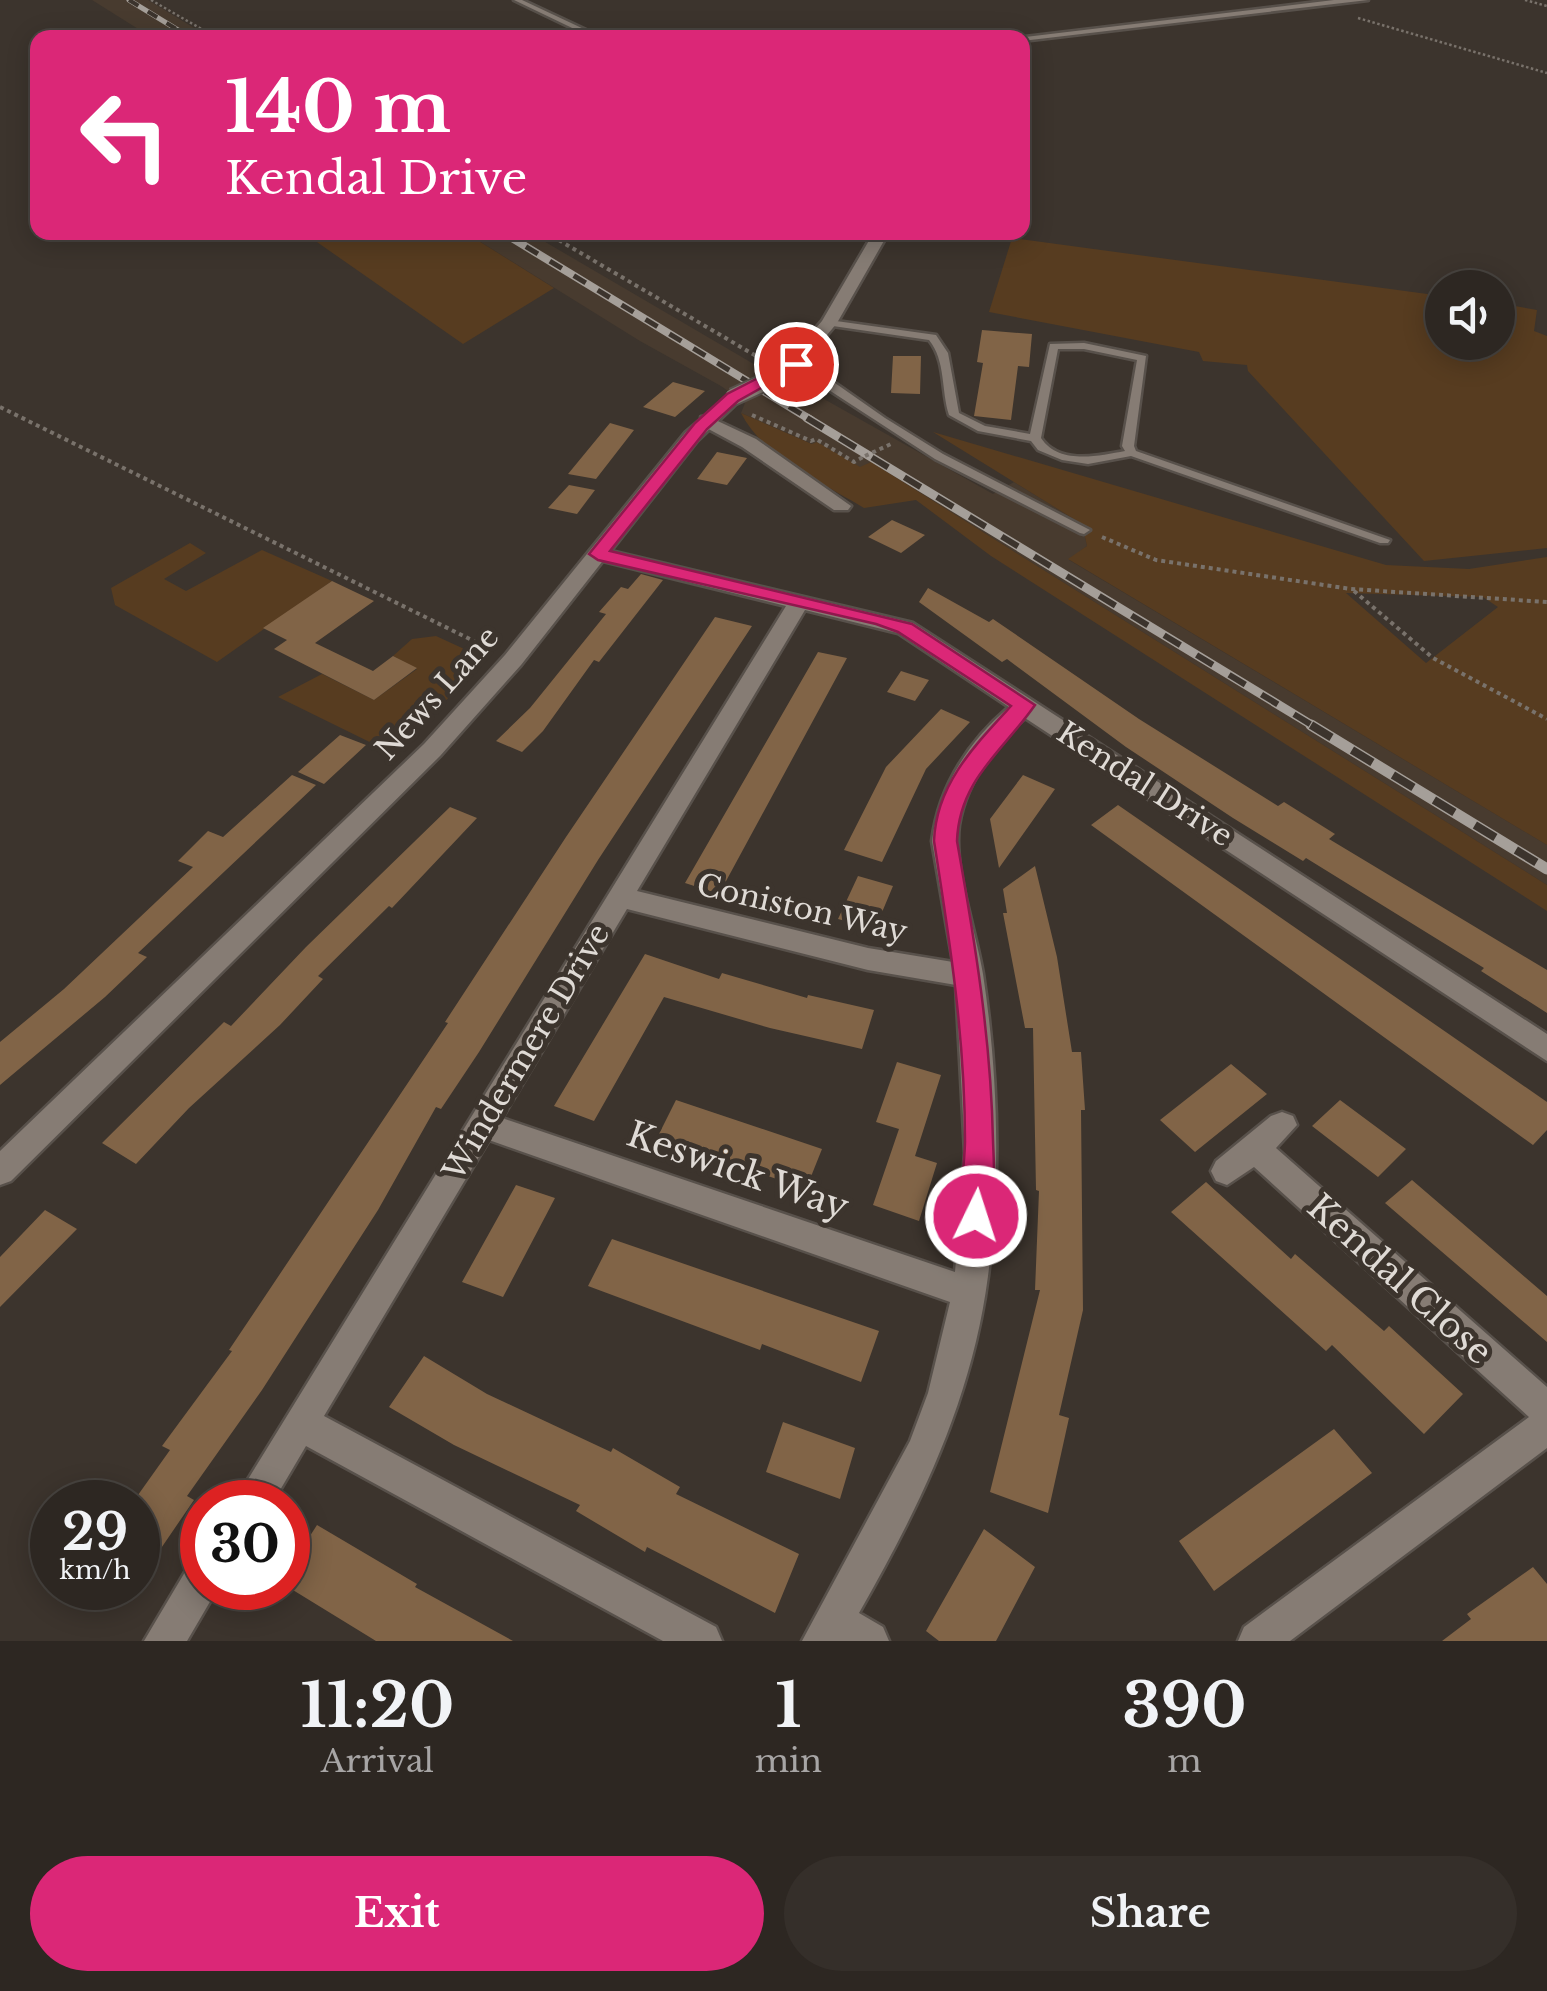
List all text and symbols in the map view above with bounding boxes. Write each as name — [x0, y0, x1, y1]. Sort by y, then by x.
text: 140 m — [225, 64, 451, 151]
icon: left — [60, 70, 190, 200]
text: Kendal Drive — [225, 150, 527, 206]
map controls — [1425, 270, 1515, 360]
button: sound — [1425, 270, 1515, 360]
pin — [754, 322, 839, 407]
icon: arrive — [769, 337, 824, 392]
street label: News Lane — [367, 619, 507, 767]
street label: Kendal Drive — [1050, 714, 1240, 854]
street label: Coniston Way — [693, 866, 911, 950]
street label: Windermere Drive — [434, 917, 617, 1188]
street label: Keswick Way — [622, 1112, 854, 1228]
position arrow — [924, 1164, 1028, 1268]
street label: Kendal Close — [1299, 1185, 1501, 1373]
speed limit sign: 30 — [180, 1480, 310, 1610]
text: 29 — [62, 1501, 128, 1564]
text: km/h — [60, 1555, 130, 1586]
text: 11:20 — [301, 1669, 454, 1743]
text: 1 — [775, 1669, 801, 1743]
text: 390 — [1123, 1669, 1247, 1743]
text: Arrival — [321, 1741, 434, 1781]
text: min — [755, 1741, 822, 1781]
text: m — [1167, 1741, 1202, 1781]
button: Exit — [30, 1856, 764, 1971]
button: Share — [784, 1856, 1517, 1971]

